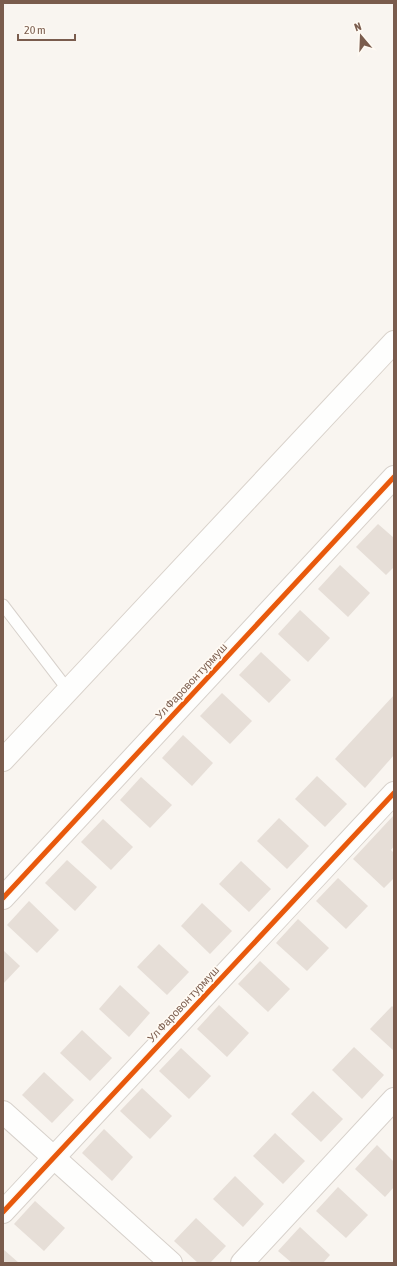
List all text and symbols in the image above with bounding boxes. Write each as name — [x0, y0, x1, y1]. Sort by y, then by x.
scale bar — [18, 16, 75, 42]
north arrow — [341, 16, 381, 56]
text: N — [353, 20, 363, 33]
text: 20 m — [24, 23, 46, 37]
street label: Ул Фаровон турмуш — [153, 641, 229, 721]
street label: Ул Фаровон турмуш — [145, 964, 221, 1044]

